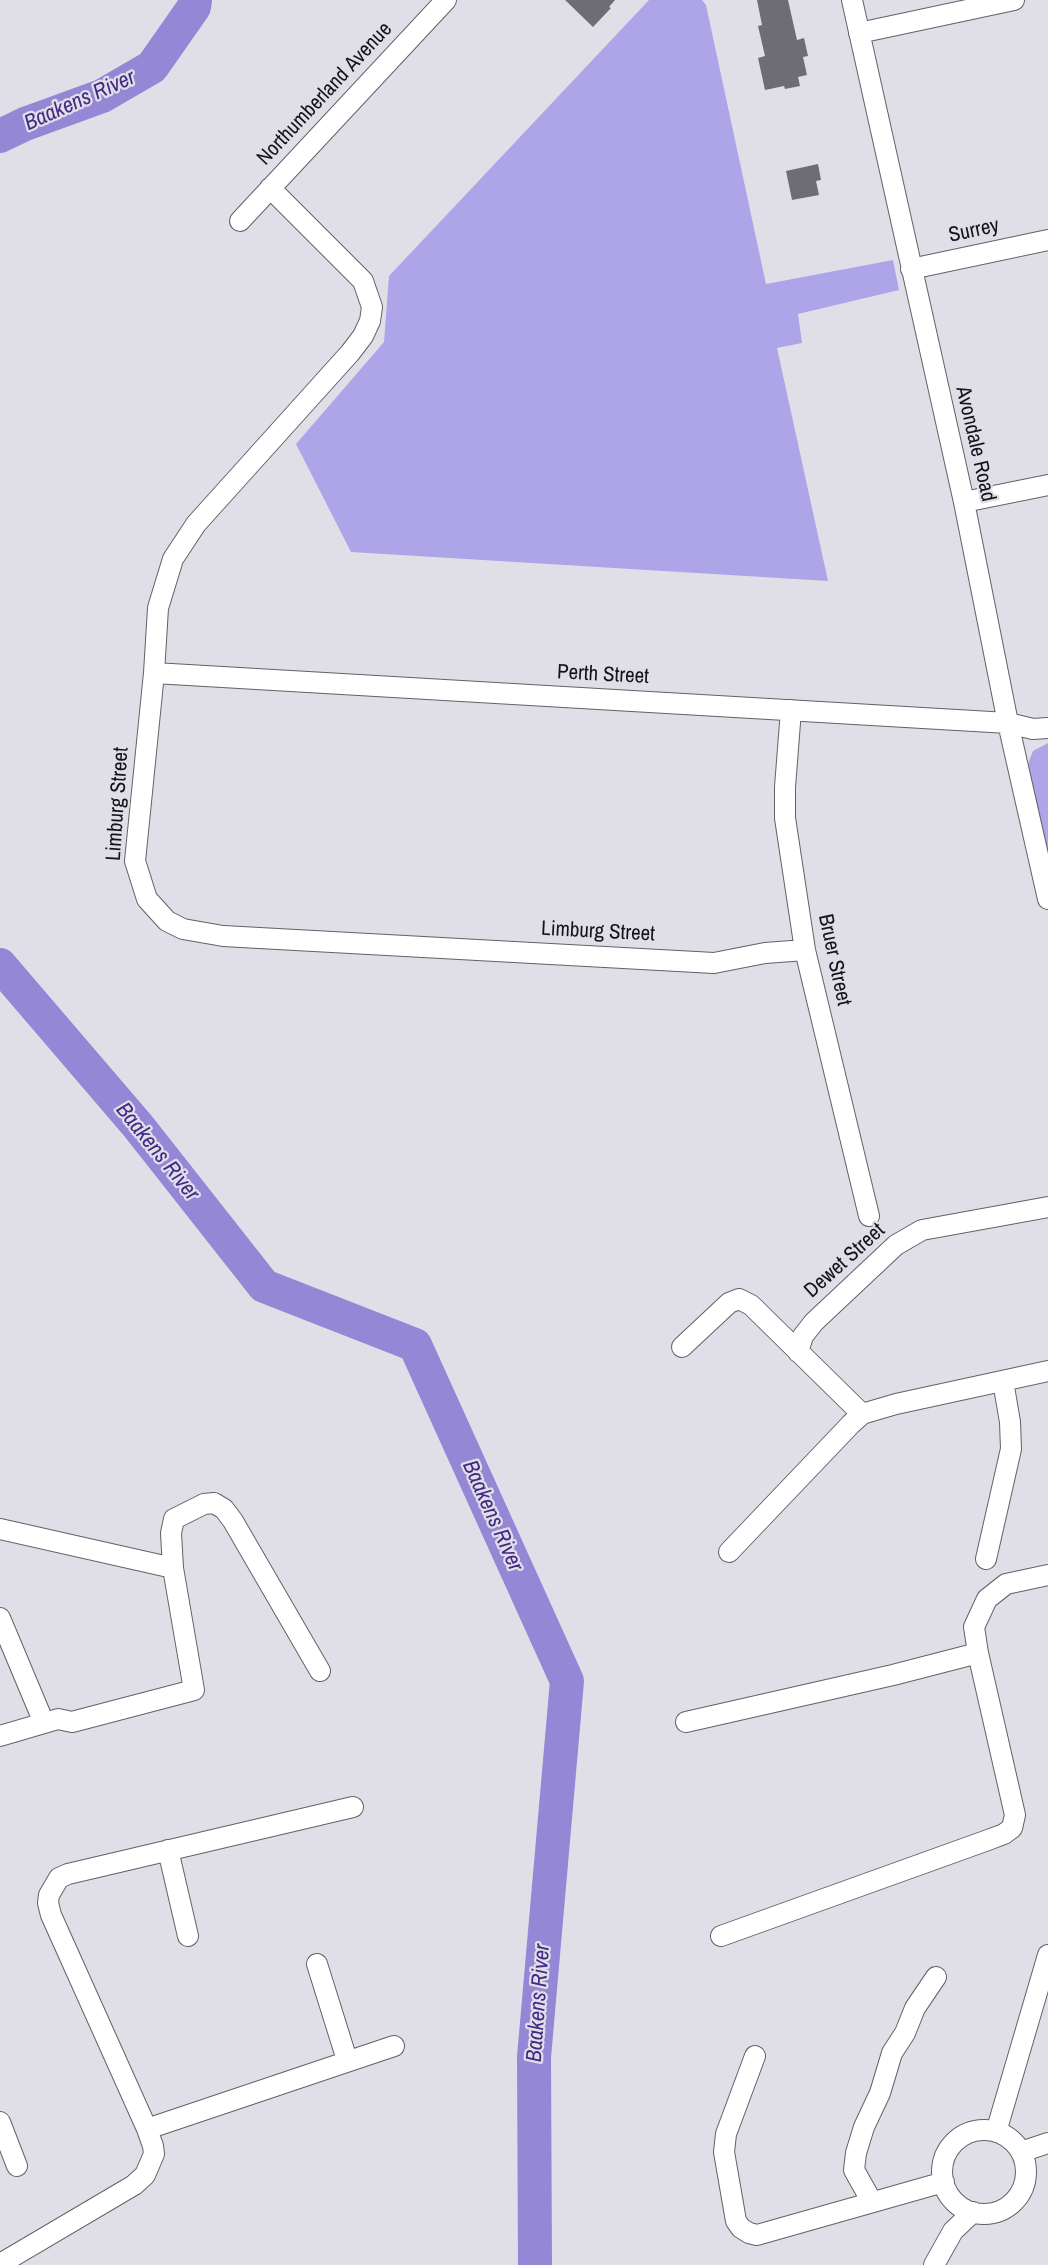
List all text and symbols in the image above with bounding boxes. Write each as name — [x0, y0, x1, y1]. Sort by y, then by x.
street label: Northumberland Avenue — [252, 17, 398, 171]
water label: Baakens River — [21, 65, 139, 137]
street label: Surrey — [947, 213, 1001, 249]
street label: Avondale Road — [950, 384, 1000, 504]
street label: Perth Street — [556, 660, 650, 690]
street label: Limburg Street — [101, 746, 135, 862]
street label: Bruer Street — [812, 912, 856, 1008]
street label: Limburg Street — [540, 916, 656, 948]
water label: Baakens River — [110, 1098, 204, 1206]
street label: Dewet Street — [800, 1218, 890, 1304]
water label: Baakens River — [456, 1457, 528, 1575]
water label: Baakens River — [522, 1943, 556, 2063]

